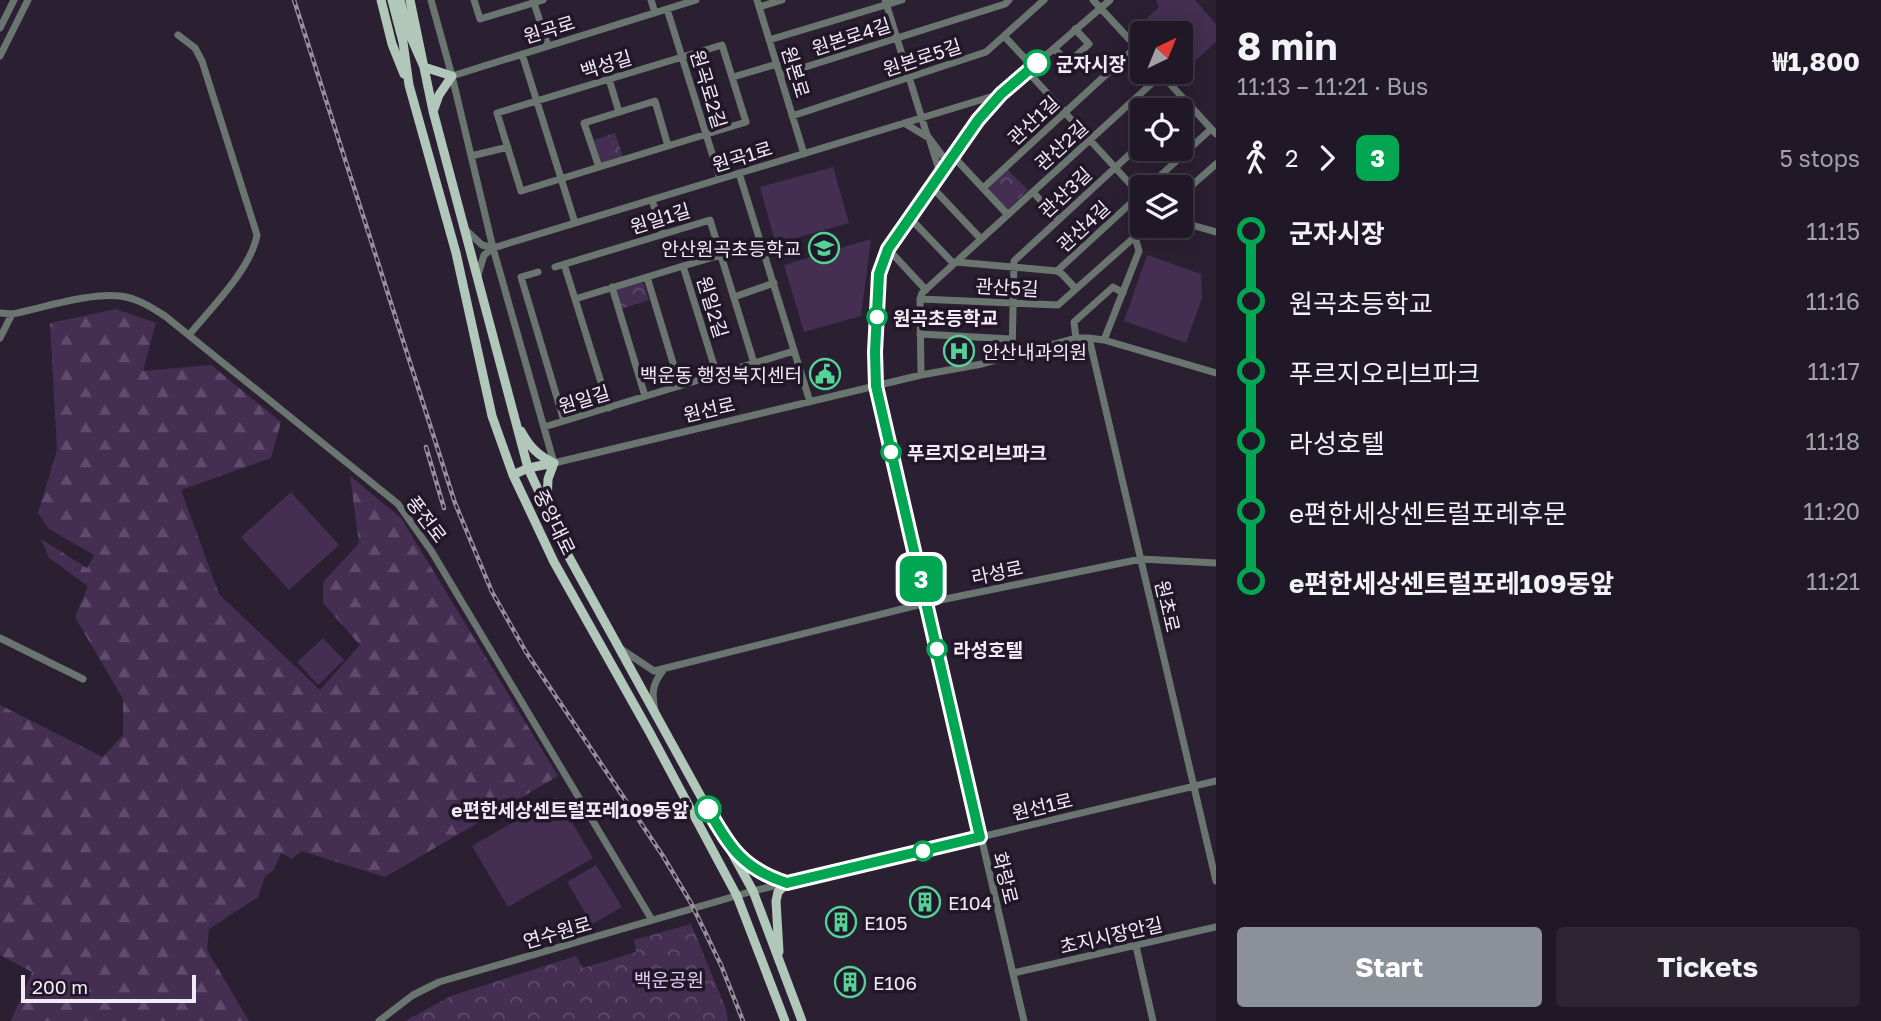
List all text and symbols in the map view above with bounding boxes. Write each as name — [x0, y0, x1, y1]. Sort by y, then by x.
street label: 원곡로 — [521, 10, 577, 48]
street label: 원본로4길 — [809, 12, 893, 60]
north arrow — [1130, 21, 1194, 84]
map controls — [1130, 21, 1193, 238]
text: 8 min — [1237, 23, 1337, 68]
street label: 원본로5길 — [880, 34, 964, 80]
street label: 원본로 — [777, 44, 815, 100]
street label: 백성길 — [578, 45, 634, 83]
text: ₩1,800 — [1773, 46, 1860, 77]
street label: 원곡로2길 — [686, 47, 732, 131]
marker: 군자시장 — [1024, 50, 1050, 76]
place label: 군자시장 — [1056, 52, 1126, 75]
text: 11:13 – 11:21 · Bus — [1237, 72, 1428, 100]
street label: 관산1길 — [1003, 91, 1063, 149]
button: locate — [1130, 98, 1193, 161]
street label: 관산2길 — [1030, 115, 1092, 175]
street label: 원곡1로 — [709, 136, 775, 176]
icon: walk — [1237, 139, 1275, 177]
icon: forward — [1308, 139, 1346, 177]
text: 3 — [1370, 143, 1385, 172]
text: 2 — [1285, 144, 1298, 172]
text: 5 stops — [1779, 144, 1860, 172]
street label: 관산3길 — [1034, 162, 1096, 222]
button: layers — [1130, 175, 1193, 238]
street label: 관산4길 — [1052, 196, 1114, 256]
street label: 원일1길 — [627, 198, 693, 238]
text: 11:15 — [1806, 217, 1860, 245]
text: 군자시장 — [1289, 218, 1385, 249]
school or university icon: 안산원곡초등학교 — [807, 231, 841, 265]
place label: 안산원곡초등학교 — [661, 237, 801, 260]
street label: 원일2길 — [693, 273, 733, 341]
street label: 관산5길 — [975, 274, 1039, 300]
text: 11:16 — [1806, 287, 1860, 315]
text: 원곡초등학교 — [1289, 288, 1433, 319]
place label: 원곡초등학교 — [893, 306, 998, 329]
marker: 원곡초등학교 — [867, 307, 887, 327]
hospital icon: 안산내과의원 — [942, 334, 976, 368]
place label: 안산내과의원 — [982, 340, 1087, 363]
public building icon: 백운동 행정복지센터 — [808, 357, 842, 391]
text: 11:17 — [1807, 357, 1860, 385]
text: 푸르지오리브파크 — [1289, 358, 1480, 389]
place label: 백운동 행정복지센터 — [640, 363, 802, 386]
street label: 원일길 — [556, 380, 612, 418]
street label: 원선로 — [681, 392, 737, 426]
text: 11:18 — [1806, 427, 1860, 455]
text: 라성호텔 — [1289, 428, 1385, 459]
place label: 푸르지오리브파크 — [907, 441, 1047, 464]
marker: 푸르지오리브파크 — [881, 442, 901, 462]
street label: 중앙대로 — [529, 486, 581, 558]
street label: 풍전로 — [402, 491, 452, 547]
text: 11:20 — [1803, 497, 1860, 525]
text: e편한세상센트럴포레후문 — [1289, 498, 1567, 529]
street label: 라성로 — [969, 555, 1025, 589]
line badge: 3 — [898, 556, 944, 602]
text: 3 — [914, 564, 928, 593]
text: 11:21 — [1806, 567, 1860, 595]
text: e편한세상센트럴포레109동앞 — [1289, 568, 1614, 599]
street label: 원초로 — [1151, 578, 1185, 634]
place label: 라성호텔 — [953, 638, 1023, 661]
marker: 라성호텔 — [927, 639, 947, 659]
street label: 원선1로 — [1009, 788, 1075, 824]
marker: e편한세상센트럴포레109동앞 — [695, 796, 721, 822]
place label: e편한세상센트럴포레109동앞 — [451, 798, 689, 821]
unlabelled marker — [913, 841, 933, 861]
street label: 화랑로 — [988, 850, 1024, 906]
building icon: E104 — [908, 885, 942, 919]
place label: E104 — [948, 891, 992, 914]
building icon: E105 — [824, 905, 858, 939]
street label: 연수원로 — [520, 911, 594, 953]
place label: E105 — [864, 911, 908, 934]
street label: 초지시장안길 — [1057, 912, 1165, 958]
button: Start — [1237, 927, 1542, 1007]
button: Tickets — [1556, 927, 1860, 1007]
building icon: E106 — [833, 965, 867, 999]
park label: 백운공원 — [634, 968, 704, 991]
place label: E106 — [873, 971, 917, 994]
scale bar — [21, 972, 196, 1004]
text: 200 m — [32, 975, 88, 998]

